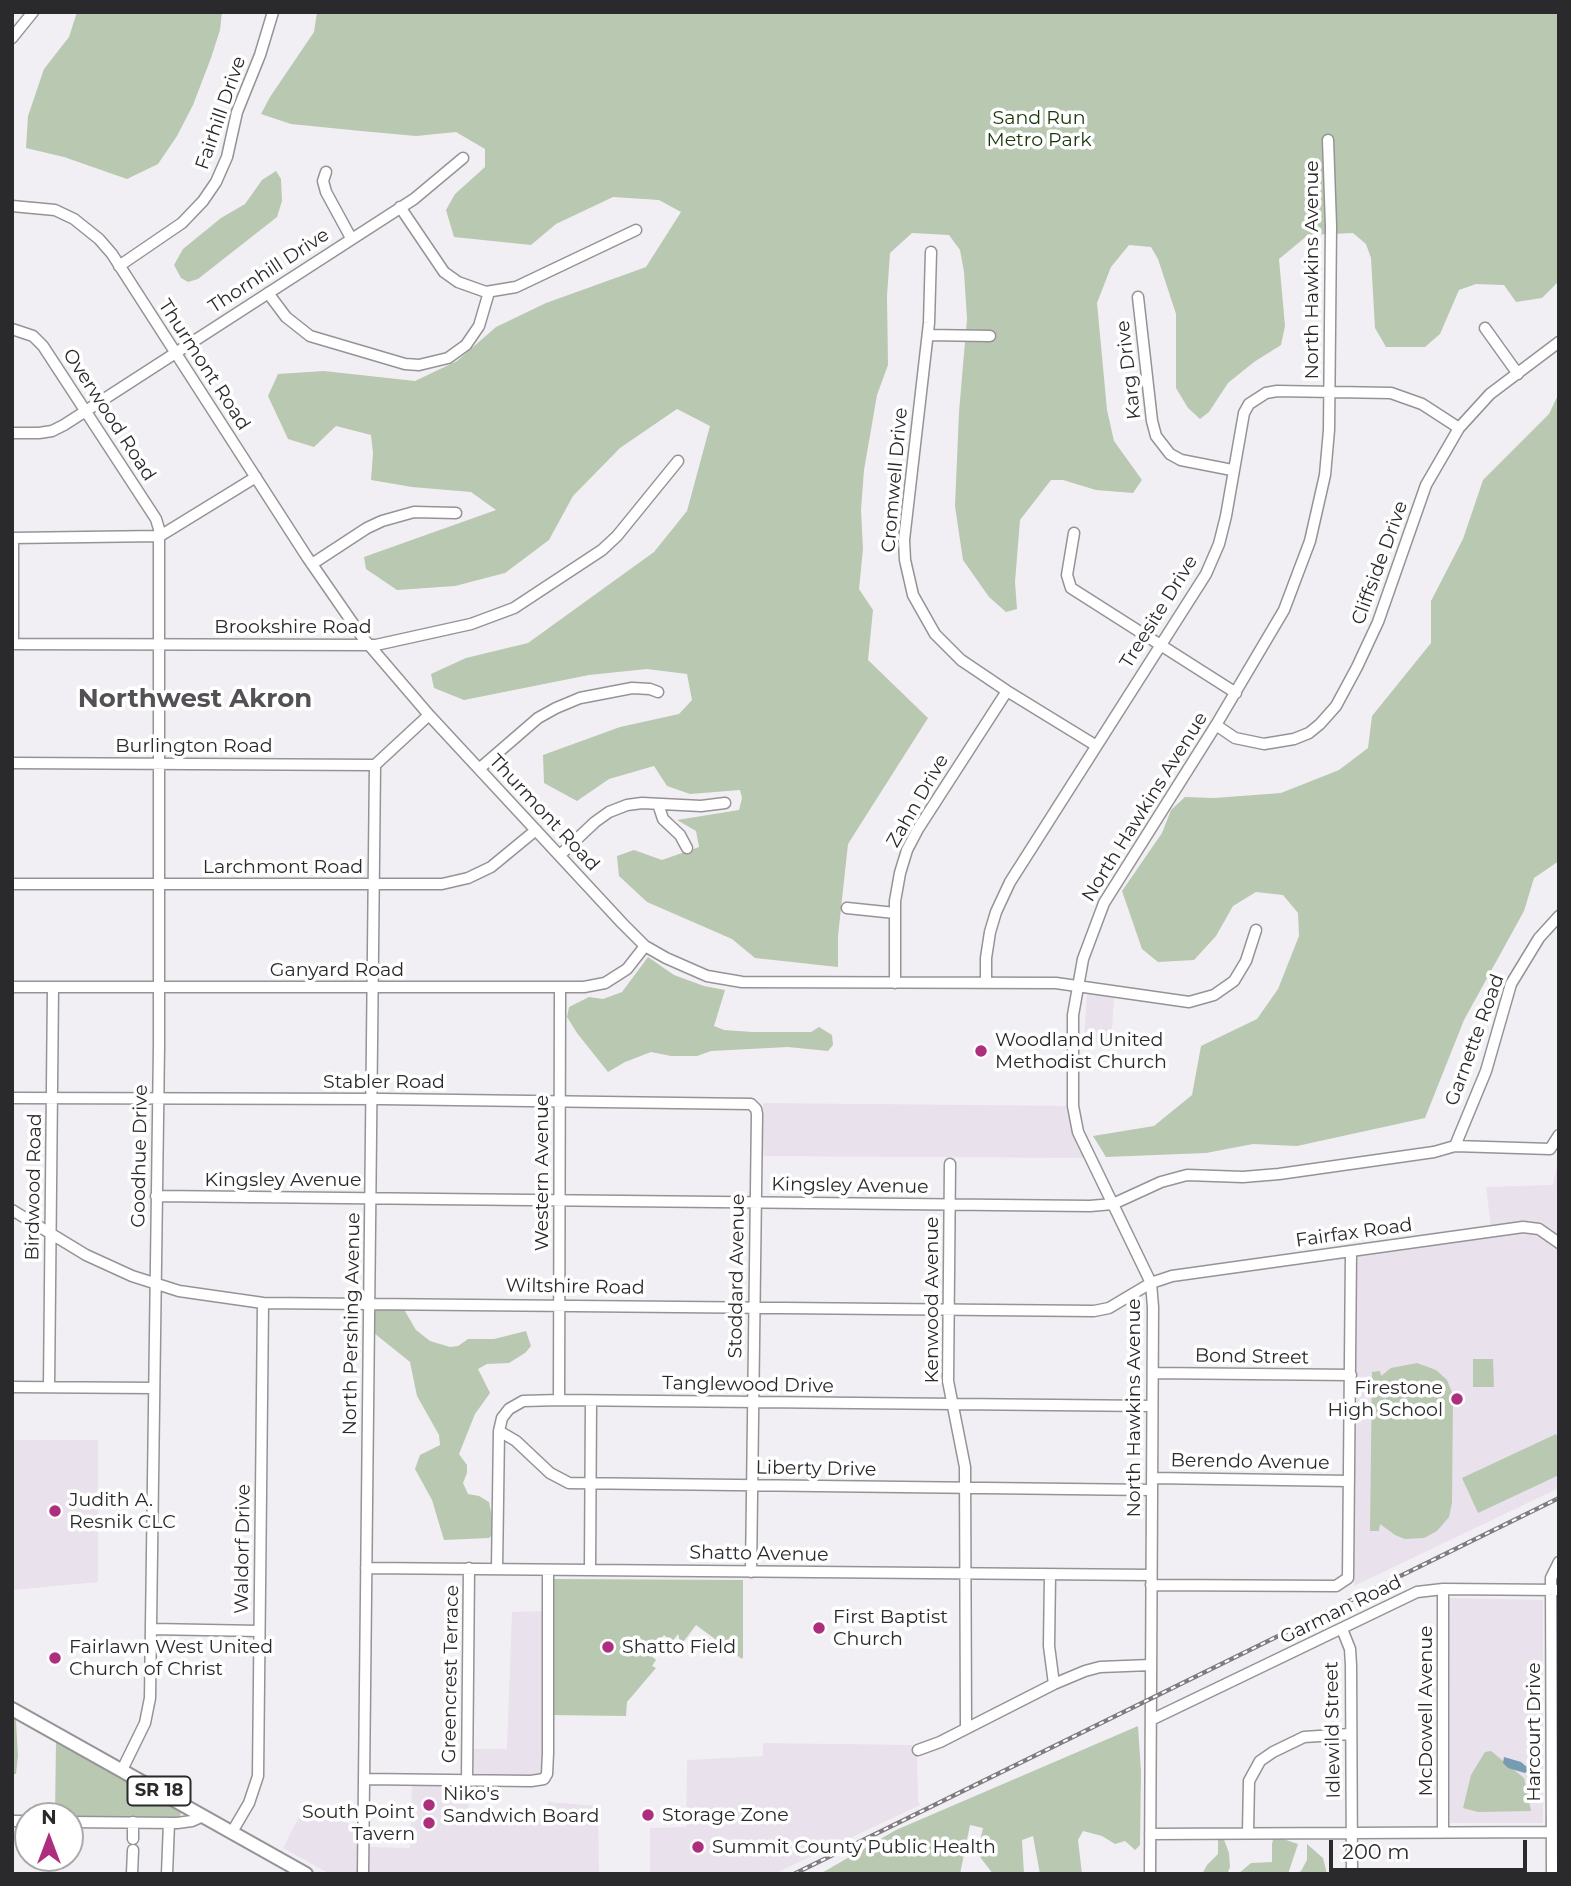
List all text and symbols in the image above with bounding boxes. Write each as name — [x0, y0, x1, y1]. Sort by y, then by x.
street label: Fairhill Drive — [191, 53, 251, 173]
park label: Sand Run Metro Park — [986, 107, 1092, 151]
street label: North Hawkins Avenue — [1301, 160, 1323, 380]
street label: Thornhill Drive — [205, 224, 333, 318]
street label: Thurmont Road — [153, 295, 255, 435]
street label: Karg Drive — [1112, 319, 1146, 421]
street label: Overwood Road — [58, 345, 160, 485]
street label: Cromwell Drive — [877, 406, 913, 554]
street label: Cliffside Drive — [1347, 498, 1413, 628]
street label: Treesite Drive — [1115, 551, 1203, 673]
street label: Brookshire Road — [214, 616, 372, 638]
district label: Northwest Akron — [78, 683, 312, 715]
street label: North Hawkins Avenue — [1077, 708, 1213, 906]
street label: Burlington Road — [115, 735, 273, 757]
street label: Thurmont Road — [484, 750, 604, 876]
street label: Zahn Drive — [882, 750, 954, 852]
street label: Larchmont Road — [203, 856, 363, 878]
street label: Ganyard Road — [270, 959, 404, 981]
street label: Garnette Road — [1441, 971, 1509, 1109]
place label: Woodland United Methodist Church — [995, 1029, 1167, 1073]
marker: Woodland United Methodist Church — [973, 1043, 989, 1059]
street label: Stabler Road — [323, 1071, 445, 1093]
street label: Goodhue Drive — [127, 1084, 153, 1228]
street label: Western Avenue — [531, 1095, 553, 1251]
street label: Birdwood Road — [21, 1113, 47, 1261]
street label: Kingsley Avenue — [204, 1169, 362, 1191]
street label: Kingsley Avenue — [771, 1173, 929, 1199]
street label: Stoddard Avenue — [724, 1193, 750, 1359]
street label: North Pershing Avenue — [339, 1212, 365, 1436]
street label: Fairfax Road — [1294, 1214, 1414, 1252]
street label: Kenwood Avenue — [921, 1217, 943, 1383]
street label: Wiltshire Road — [505, 1274, 645, 1300]
street label: North Hawkins Avenue — [1123, 1298, 1145, 1518]
street label: Bond Street — [1195, 1345, 1309, 1369]
street label: Tanglewood Drive — [662, 1372, 834, 1398]
place label: Firestone High School — [1328, 1377, 1443, 1421]
marker: Firestone High School — [1449, 1391, 1465, 1407]
street label: Berendo Avenue — [1170, 1449, 1330, 1475]
street label: Liberty Drive — [755, 1457, 877, 1481]
street label: Waldorf Drive — [230, 1484, 256, 1614]
place label: Judith A. Resnik CLC — [69, 1489, 176, 1533]
marker: Judith A. Resnik CLC — [47, 1503, 63, 1519]
street label: Shatto Avenue — [689, 1541, 829, 1567]
street label: Garman Road — [1277, 1571, 1405, 1649]
street label: Greencrest Terrace — [438, 1585, 464, 1763]
place label: First Baptist Church — [833, 1606, 948, 1650]
marker: First Baptist Church — [811, 1620, 827, 1636]
street label: McDowell Avenue — [1415, 1626, 1437, 1796]
place label: Fairlawn West United Church of Christ — [69, 1636, 273, 1680]
place label: Shatto Field — [622, 1636, 736, 1658]
marker: Shatto Field — [600, 1639, 616, 1655]
marker: Fairlawn West United Church of Christ — [47, 1650, 63, 1666]
street label: Idlewild Street — [1320, 1661, 1346, 1799]
street label: Harcourt Drive — [1523, 1662, 1545, 1802]
road number: SR 18 — [128, 1776, 190, 1806]
place label: Niko's Sandwich Board — [443, 1783, 599, 1827]
marker: Niko's Sandwich Board — [421, 1797, 437, 1813]
place label: South Point Tavern — [302, 1801, 415, 1845]
north arrow — [14, 1802, 84, 1872]
place label: Storage Zone — [662, 1804, 789, 1826]
text: N — [41, 1806, 57, 1829]
marker: Storage Zone — [640, 1807, 656, 1823]
marker: South Point Tavern — [421, 1815, 437, 1831]
scale bar — [1333, 1826, 1531, 1870]
place label: Summit County Public Health — [712, 1836, 996, 1858]
marker: Summit County Public Health — [690, 1839, 706, 1855]
text: 200 m — [1342, 1839, 1409, 1864]

